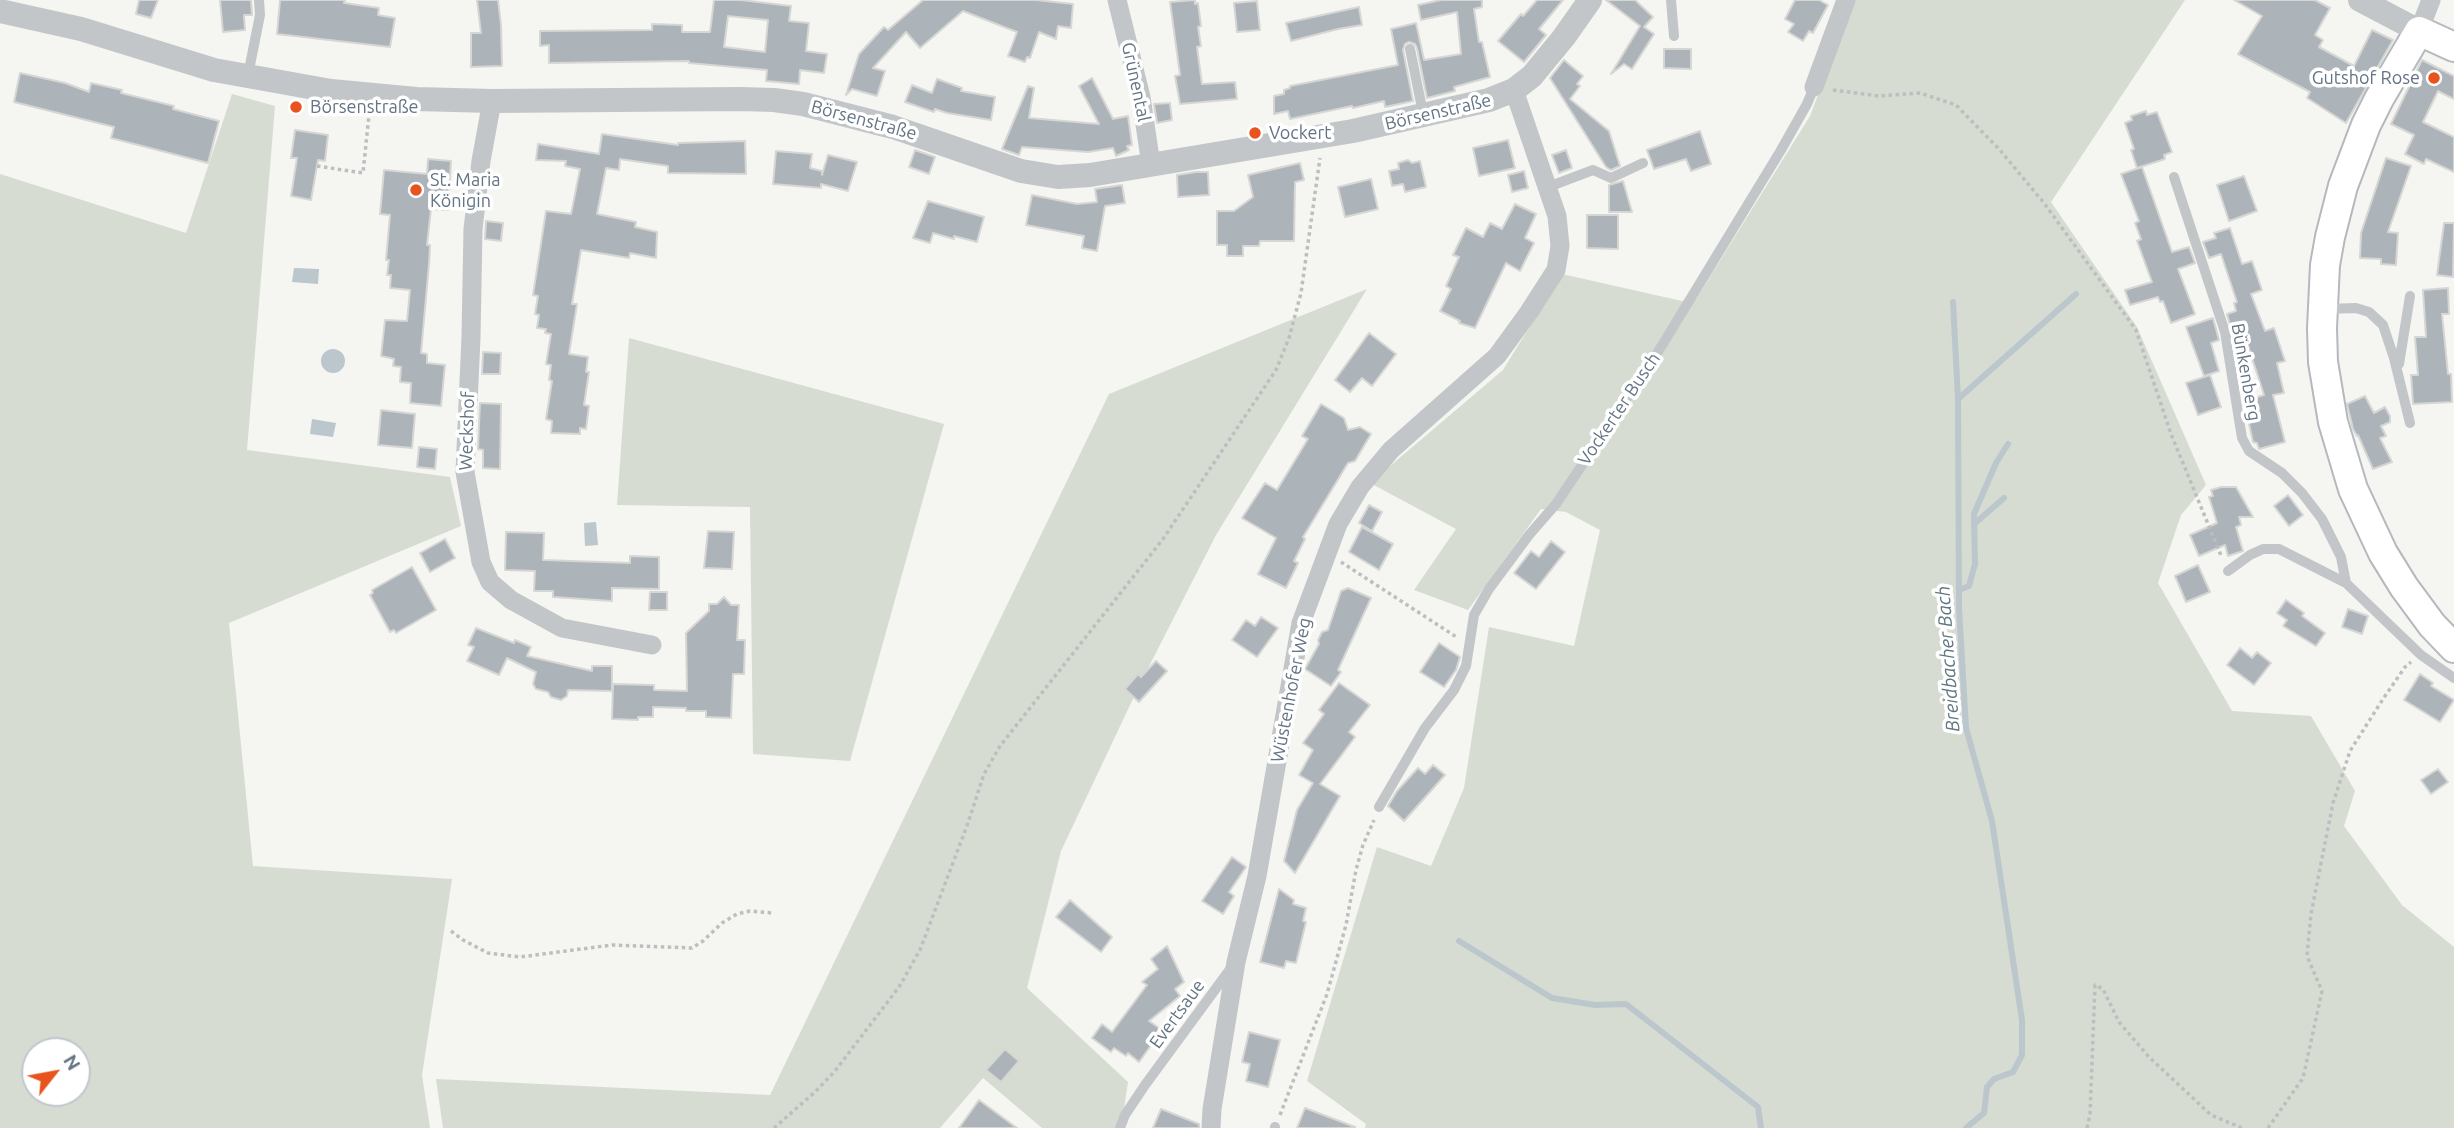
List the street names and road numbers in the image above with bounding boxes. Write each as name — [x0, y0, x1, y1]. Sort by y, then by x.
street label: Grünental — [1117, 40, 1155, 124]
street label: Börsenstraße — [1383, 89, 1493, 135]
street label: Börsenstraße — [809, 96, 919, 144]
street label: Bünkenberg — [2227, 322, 2265, 422]
street label: Vockerter Busch — [1573, 349, 1665, 469]
street label: Weckshof — [455, 391, 479, 471]
street label: Wüstenhofer Weg — [1266, 616, 1316, 764]
street label: Evertsaue — [1145, 975, 1209, 1053]

